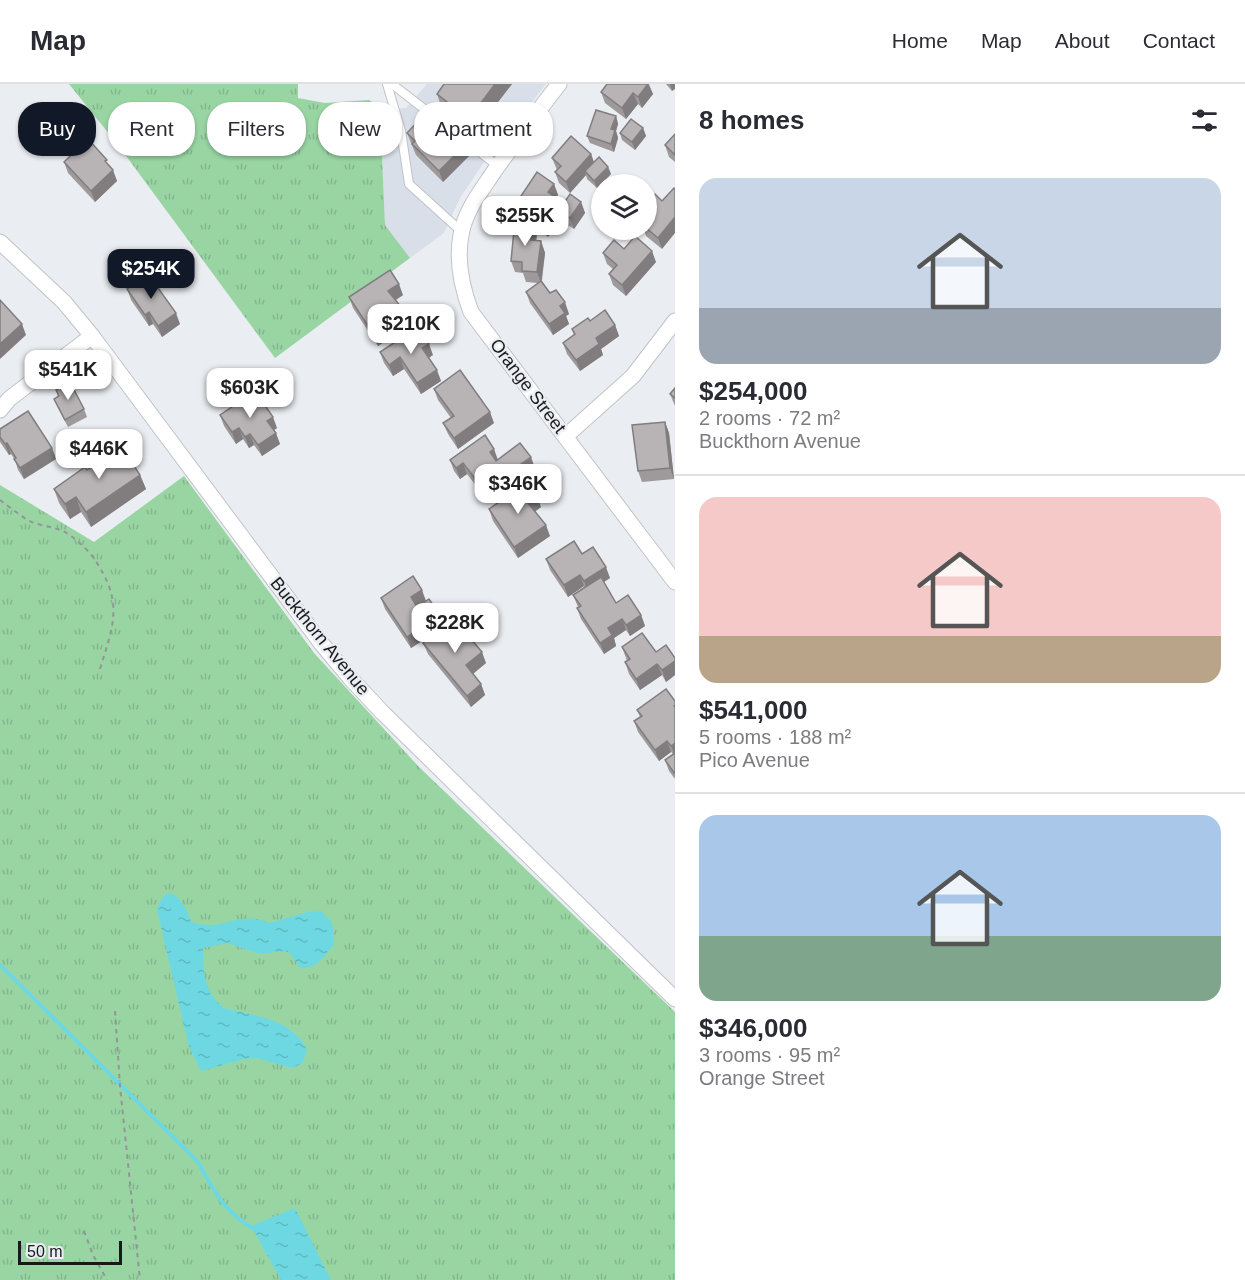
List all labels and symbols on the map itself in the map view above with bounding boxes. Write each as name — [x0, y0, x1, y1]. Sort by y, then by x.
pin: $255K — [483, 196, 567, 247]
pin: $254K — [109, 249, 193, 300]
pin: $210K — [369, 304, 453, 355]
street label: Orange Street — [486, 335, 570, 437]
pin: $541K — [26, 350, 110, 401]
pin: $603K — [208, 368, 292, 419]
pin: $446K — [57, 429, 141, 480]
pin: $346K — [476, 464, 560, 515]
street label: Buckthorn Avenue — [266, 573, 374, 699]
pin: $228K — [413, 603, 497, 654]
scale bar — [18, 1238, 122, 1266]

